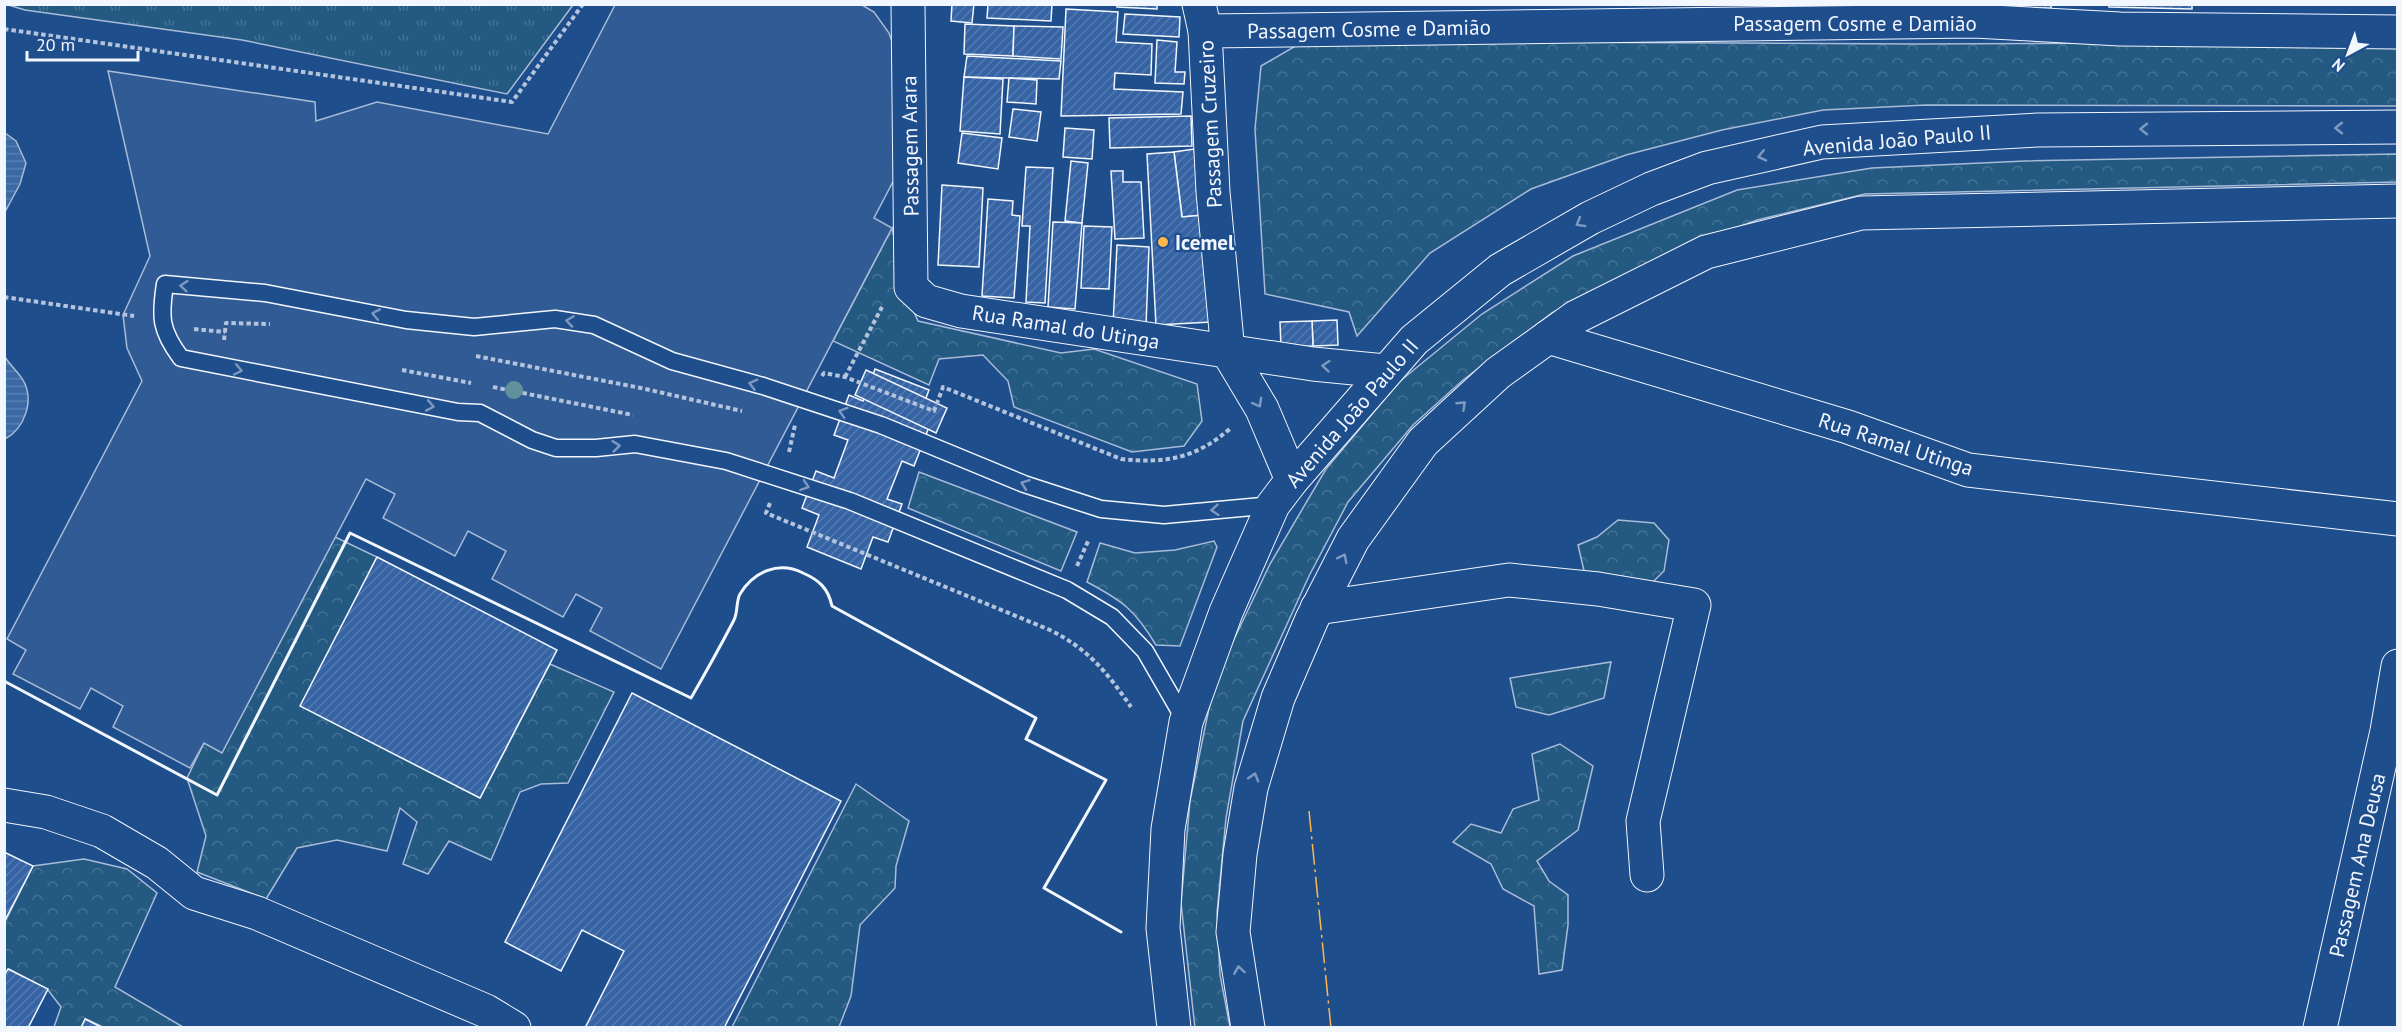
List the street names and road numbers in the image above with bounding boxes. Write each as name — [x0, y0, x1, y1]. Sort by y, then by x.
street label: Passagem Cosme e Damião — [1733, 10, 1977, 37]
street label: Passagem Cosme e Damião — [1247, 13, 1491, 45]
street label: Passagem Cruzeiro — [1192, 39, 1228, 209]
street label: Passagem Arara — [895, 75, 925, 217]
street label: Avenida João Paulo II — [1802, 118, 1992, 162]
street label: Rua Ramal do Utinga — [970, 299, 1162, 355]
street label: Avenida João Paulo II — [1280, 333, 1424, 493]
street label: Rua Ramal Utinga — [1815, 406, 1977, 482]
street label: Passagem Ana Deusa — [2323, 770, 2391, 960]

